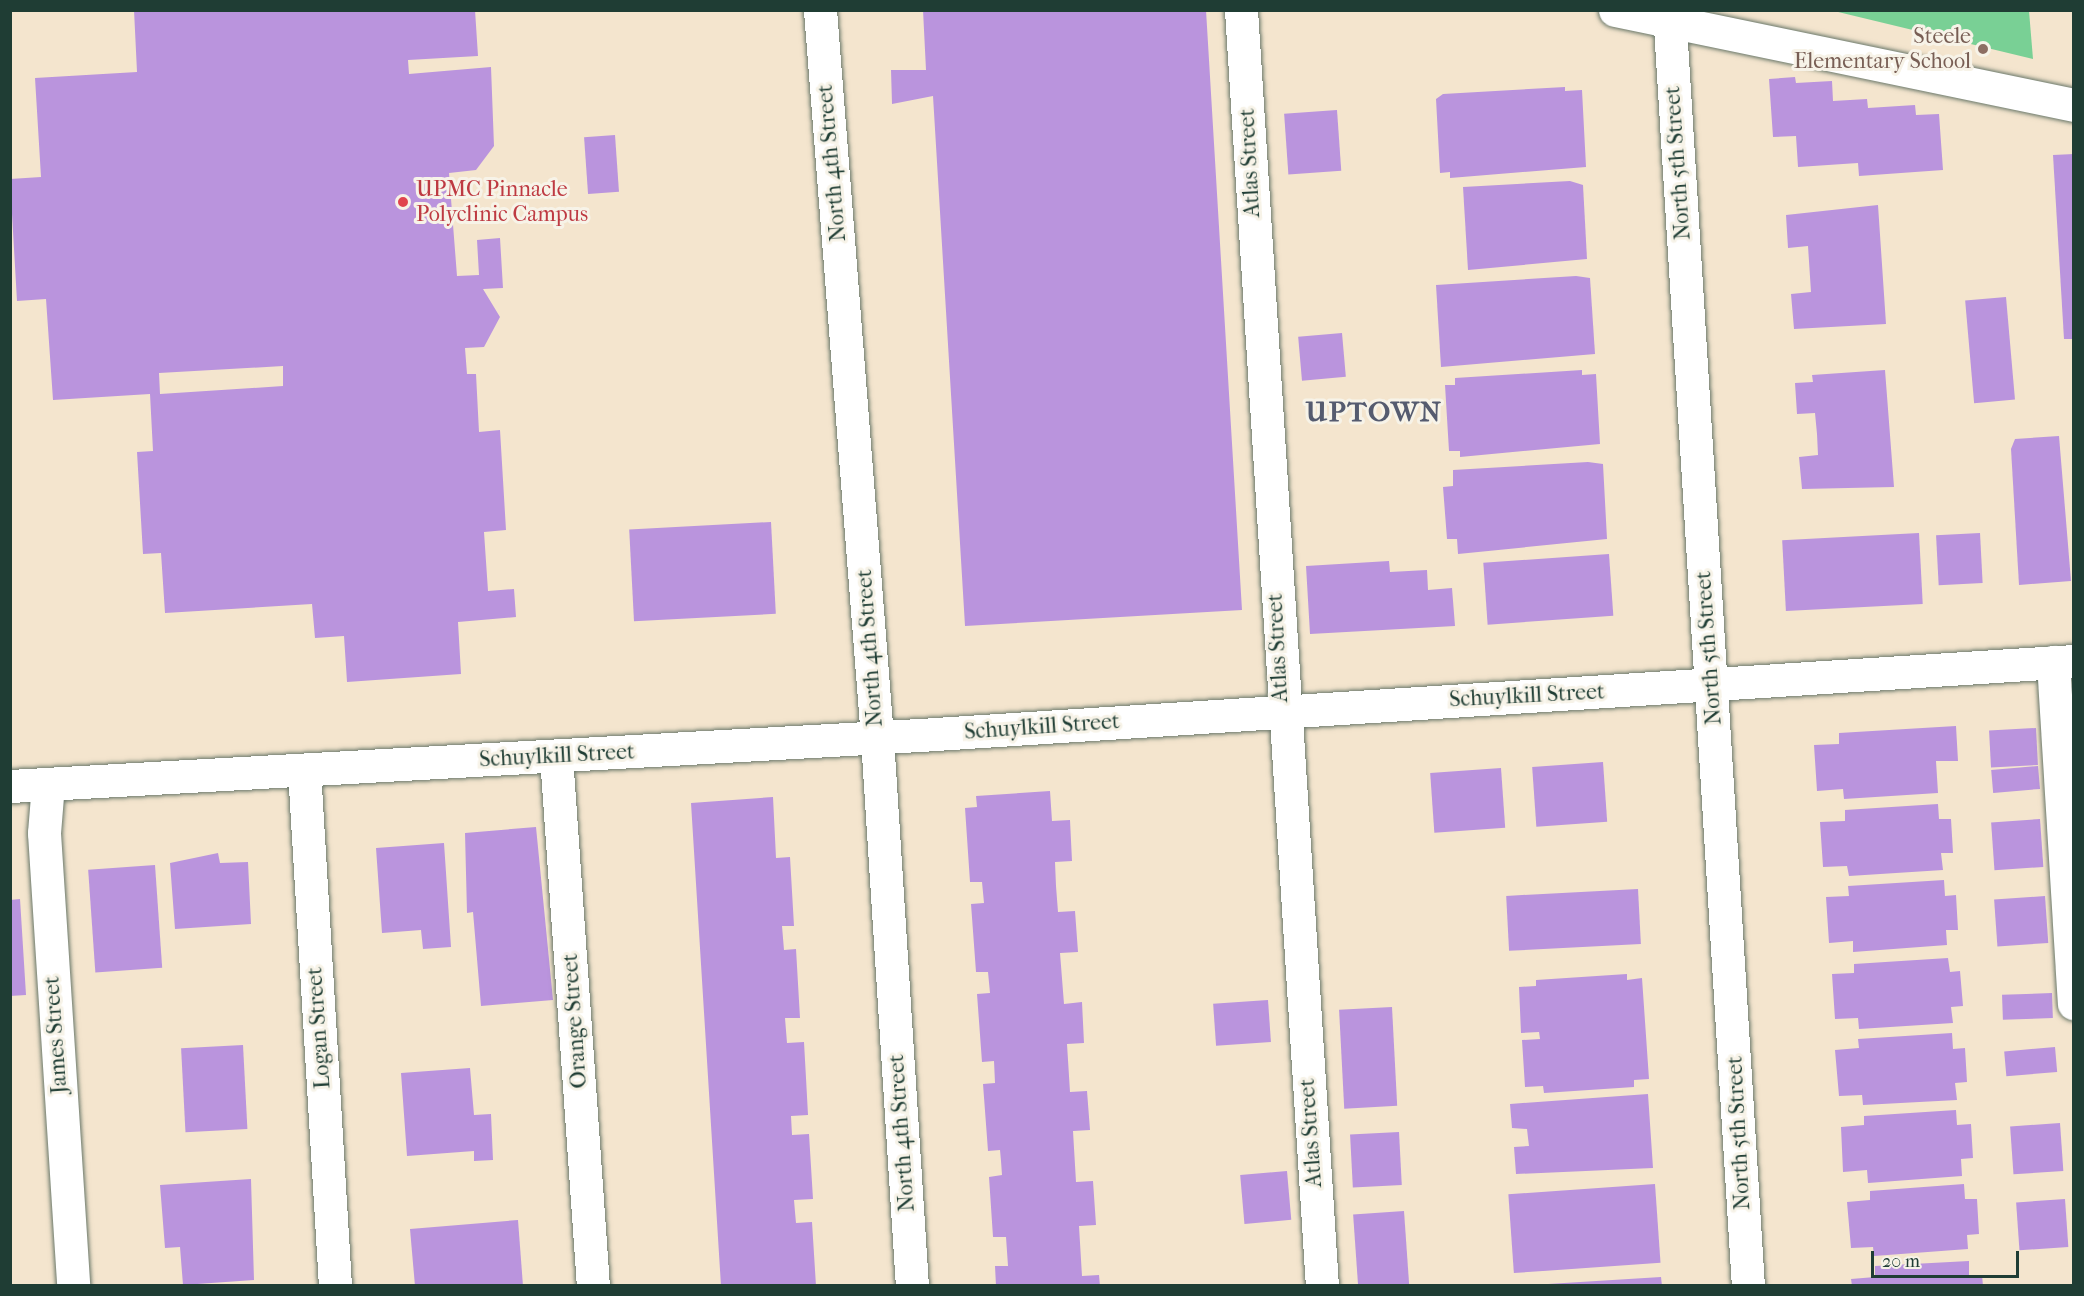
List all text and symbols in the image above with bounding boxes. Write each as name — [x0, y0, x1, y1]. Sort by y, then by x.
place label: Steele Elementary School — [1794, 23, 1971, 74]
marker: Steele Elementary School — [1976, 42, 1990, 56]
street label: North 4th Street — [812, 83, 852, 243]
street label: North 5th Street — [1659, 85, 1697, 241]
street label: Atlas Street — [1234, 108, 1266, 218]
place label: UPMC Pinnacle Polyclinic Campus — [416, 176, 588, 228]
marker: UPMC Pinnacle Polyclinic Campus — [394, 193, 412, 211]
district label: UPTOWN — [1305, 395, 1443, 429]
street label: North 4th Street — [851, 568, 889, 728]
street label: North 5th Street — [1690, 570, 1728, 726]
street label: Atlas Street — [1262, 593, 1294, 703]
street label: Schuylkill Street — [1449, 679, 1605, 713]
street label: Schuylkill Street — [963, 708, 1121, 746]
street label: Schuylkill Street — [479, 739, 635, 773]
street label: Orange Street — [557, 953, 593, 1089]
street label: Logan Street — [302, 966, 336, 1090]
street label: James Street — [39, 975, 73, 1095]
street label: North 4th Street — [883, 1053, 921, 1213]
street label: North 5th Street — [1722, 1055, 1756, 1211]
street label: Atlas Street — [1294, 1078, 1328, 1188]
scale bar — [1874, 1239, 2022, 1277]
text: 20 m — [1882, 1251, 1920, 1272]

